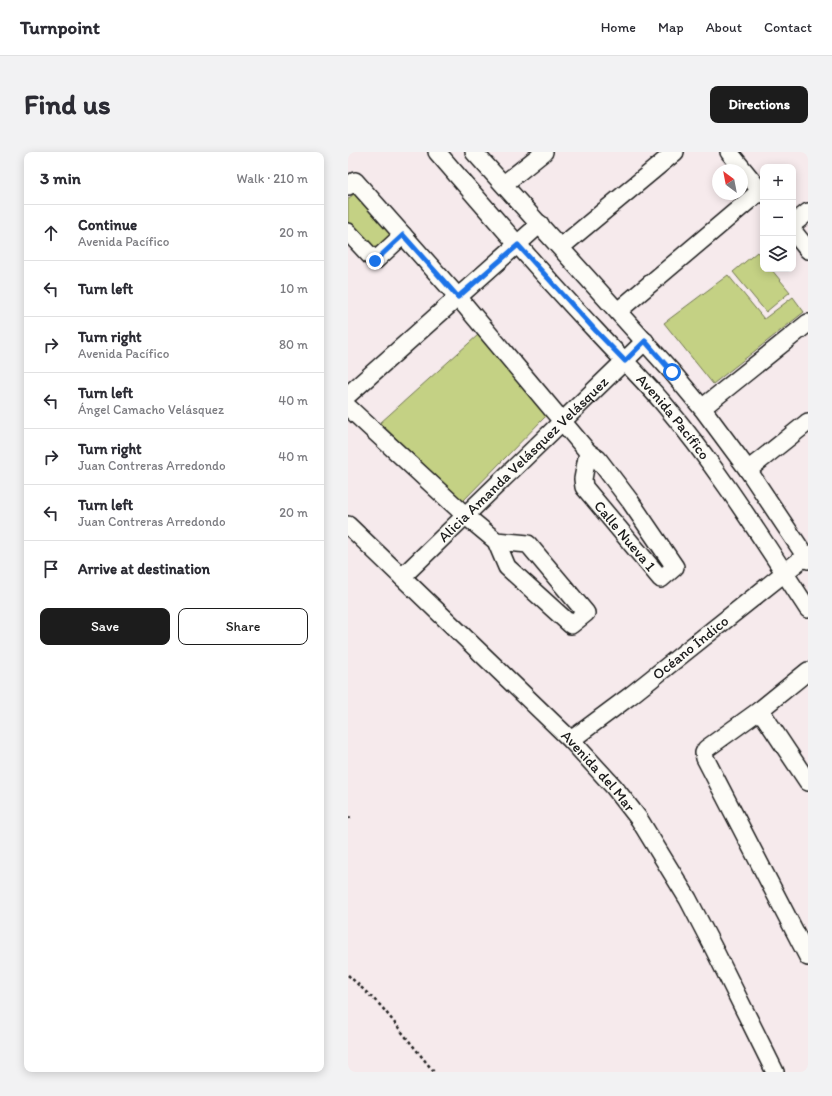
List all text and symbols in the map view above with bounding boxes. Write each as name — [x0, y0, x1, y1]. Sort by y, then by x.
text: Turnpoint — [20, 16, 100, 39]
text: Home — [601, 19, 636, 36]
text: Map — [658, 19, 684, 36]
text: About — [706, 19, 742, 36]
text: Contact — [764, 19, 812, 36]
button: Directions — [710, 86, 808, 123]
text: Find us — [24, 87, 111, 121]
north arrow — [712, 164, 748, 200]
map controls — [760, 164, 796, 272]
button: + — [760, 164, 796, 200]
text: 3 min — [40, 168, 81, 188]
text: Walk · 210 m — [237, 171, 308, 186]
button: − — [760, 200, 796, 236]
text: Continue — [78, 216, 137, 234]
icon: ahead — [40, 222, 62, 244]
text: 20 m — [279, 225, 308, 240]
text: Avenida Pacífico — [78, 234, 169, 249]
button: layers — [760, 236, 796, 272]
route end — [366, 252, 384, 270]
icon: left — [40, 278, 62, 300]
text: Turn left — [78, 280, 133, 298]
text: 10 m — [280, 281, 308, 296]
text: Turn right — [78, 328, 142, 346]
icon: right — [40, 334, 62, 356]
text: 80 m — [279, 337, 308, 352]
text: Avenida Pacífico — [78, 346, 169, 361]
route start — [663, 363, 681, 381]
street label: Avenida Pacífico — [633, 370, 714, 463]
street label: Alicia Amanda Velásquez Velásquez — [434, 373, 612, 546]
text: Turn left — [78, 384, 133, 402]
icon: left — [40, 390, 62, 412]
text: 40 m — [278, 393, 308, 408]
text: Ángel Camacho Velásquez — [78, 402, 224, 417]
text: Turn right — [78, 440, 142, 458]
icon: right — [40, 446, 62, 468]
text: 40 m — [278, 449, 308, 464]
text: Juan Contreras Arredondo — [78, 458, 226, 473]
text: Turn left — [78, 496, 133, 514]
street label: Calle Nueva 1 — [590, 497, 660, 575]
icon: left — [40, 502, 62, 524]
text: 20 m — [279, 505, 308, 520]
text: Juan Contreras Arredondo — [78, 514, 226, 529]
icon: arrive — [40, 558, 62, 580]
text: Arrive at destination — [78, 560, 210, 578]
button: Save — [40, 608, 170, 645]
button: Share — [178, 608, 308, 645]
street label: Océano Índico — [649, 612, 732, 684]
street label: Avenida del Mar — [557, 726, 639, 815]

